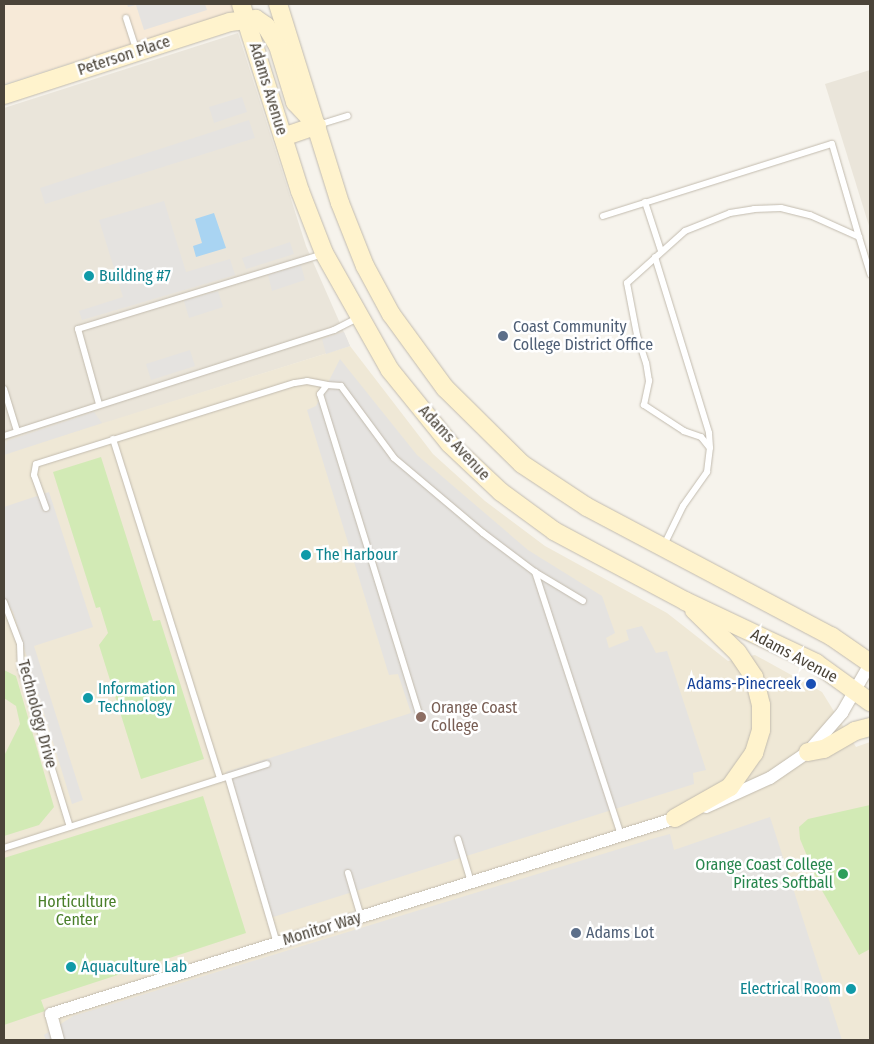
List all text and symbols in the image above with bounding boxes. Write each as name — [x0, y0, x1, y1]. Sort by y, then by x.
street label: Peterson Place — [75, 32, 173, 80]
street label: Adams Avenue — [245, 40, 291, 138]
place label: Building #7 — [99, 266, 171, 286]
marker: Building #7 — [83, 270, 95, 282]
place label: Coast Community College District Office — [513, 317, 653, 355]
marker: Coast Community College District Office — [497, 330, 509, 342]
street label: Adams Avenue — [414, 401, 494, 485]
place label: The Harbour — [316, 545, 398, 565]
marker: The Harbour — [300, 549, 312, 561]
street label: Adams Avenue — [747, 625, 841, 687]
street label: Technology Drive — [13, 658, 61, 770]
place label: Adams-Pinecreek — [687, 674, 801, 694]
marker: Adams-Pinecreek — [805, 678, 817, 690]
place label: Information Technology — [98, 679, 176, 717]
marker: Information Technology — [82, 692, 94, 704]
place label: Orange Coast College — [431, 698, 517, 736]
marker: Orange Coast College — [415, 711, 427, 723]
place label: Orange Coast College Pirates Softball — [695, 855, 833, 893]
marker: Orange Coast College Pirates Softball — [837, 868, 849, 880]
park label: Horticulture Center — [38, 892, 116, 930]
street label: Monitor Way — [280, 908, 364, 950]
place label: Adams Lot — [586, 923, 654, 943]
marker: Adams Lot — [570, 927, 582, 939]
place label: Aquaculture Lab — [81, 957, 187, 977]
marker: Aquaculture Lab — [65, 961, 77, 973]
place label: Electrical Room — [740, 979, 841, 999]
marker: Electrical Room — [845, 983, 857, 995]

